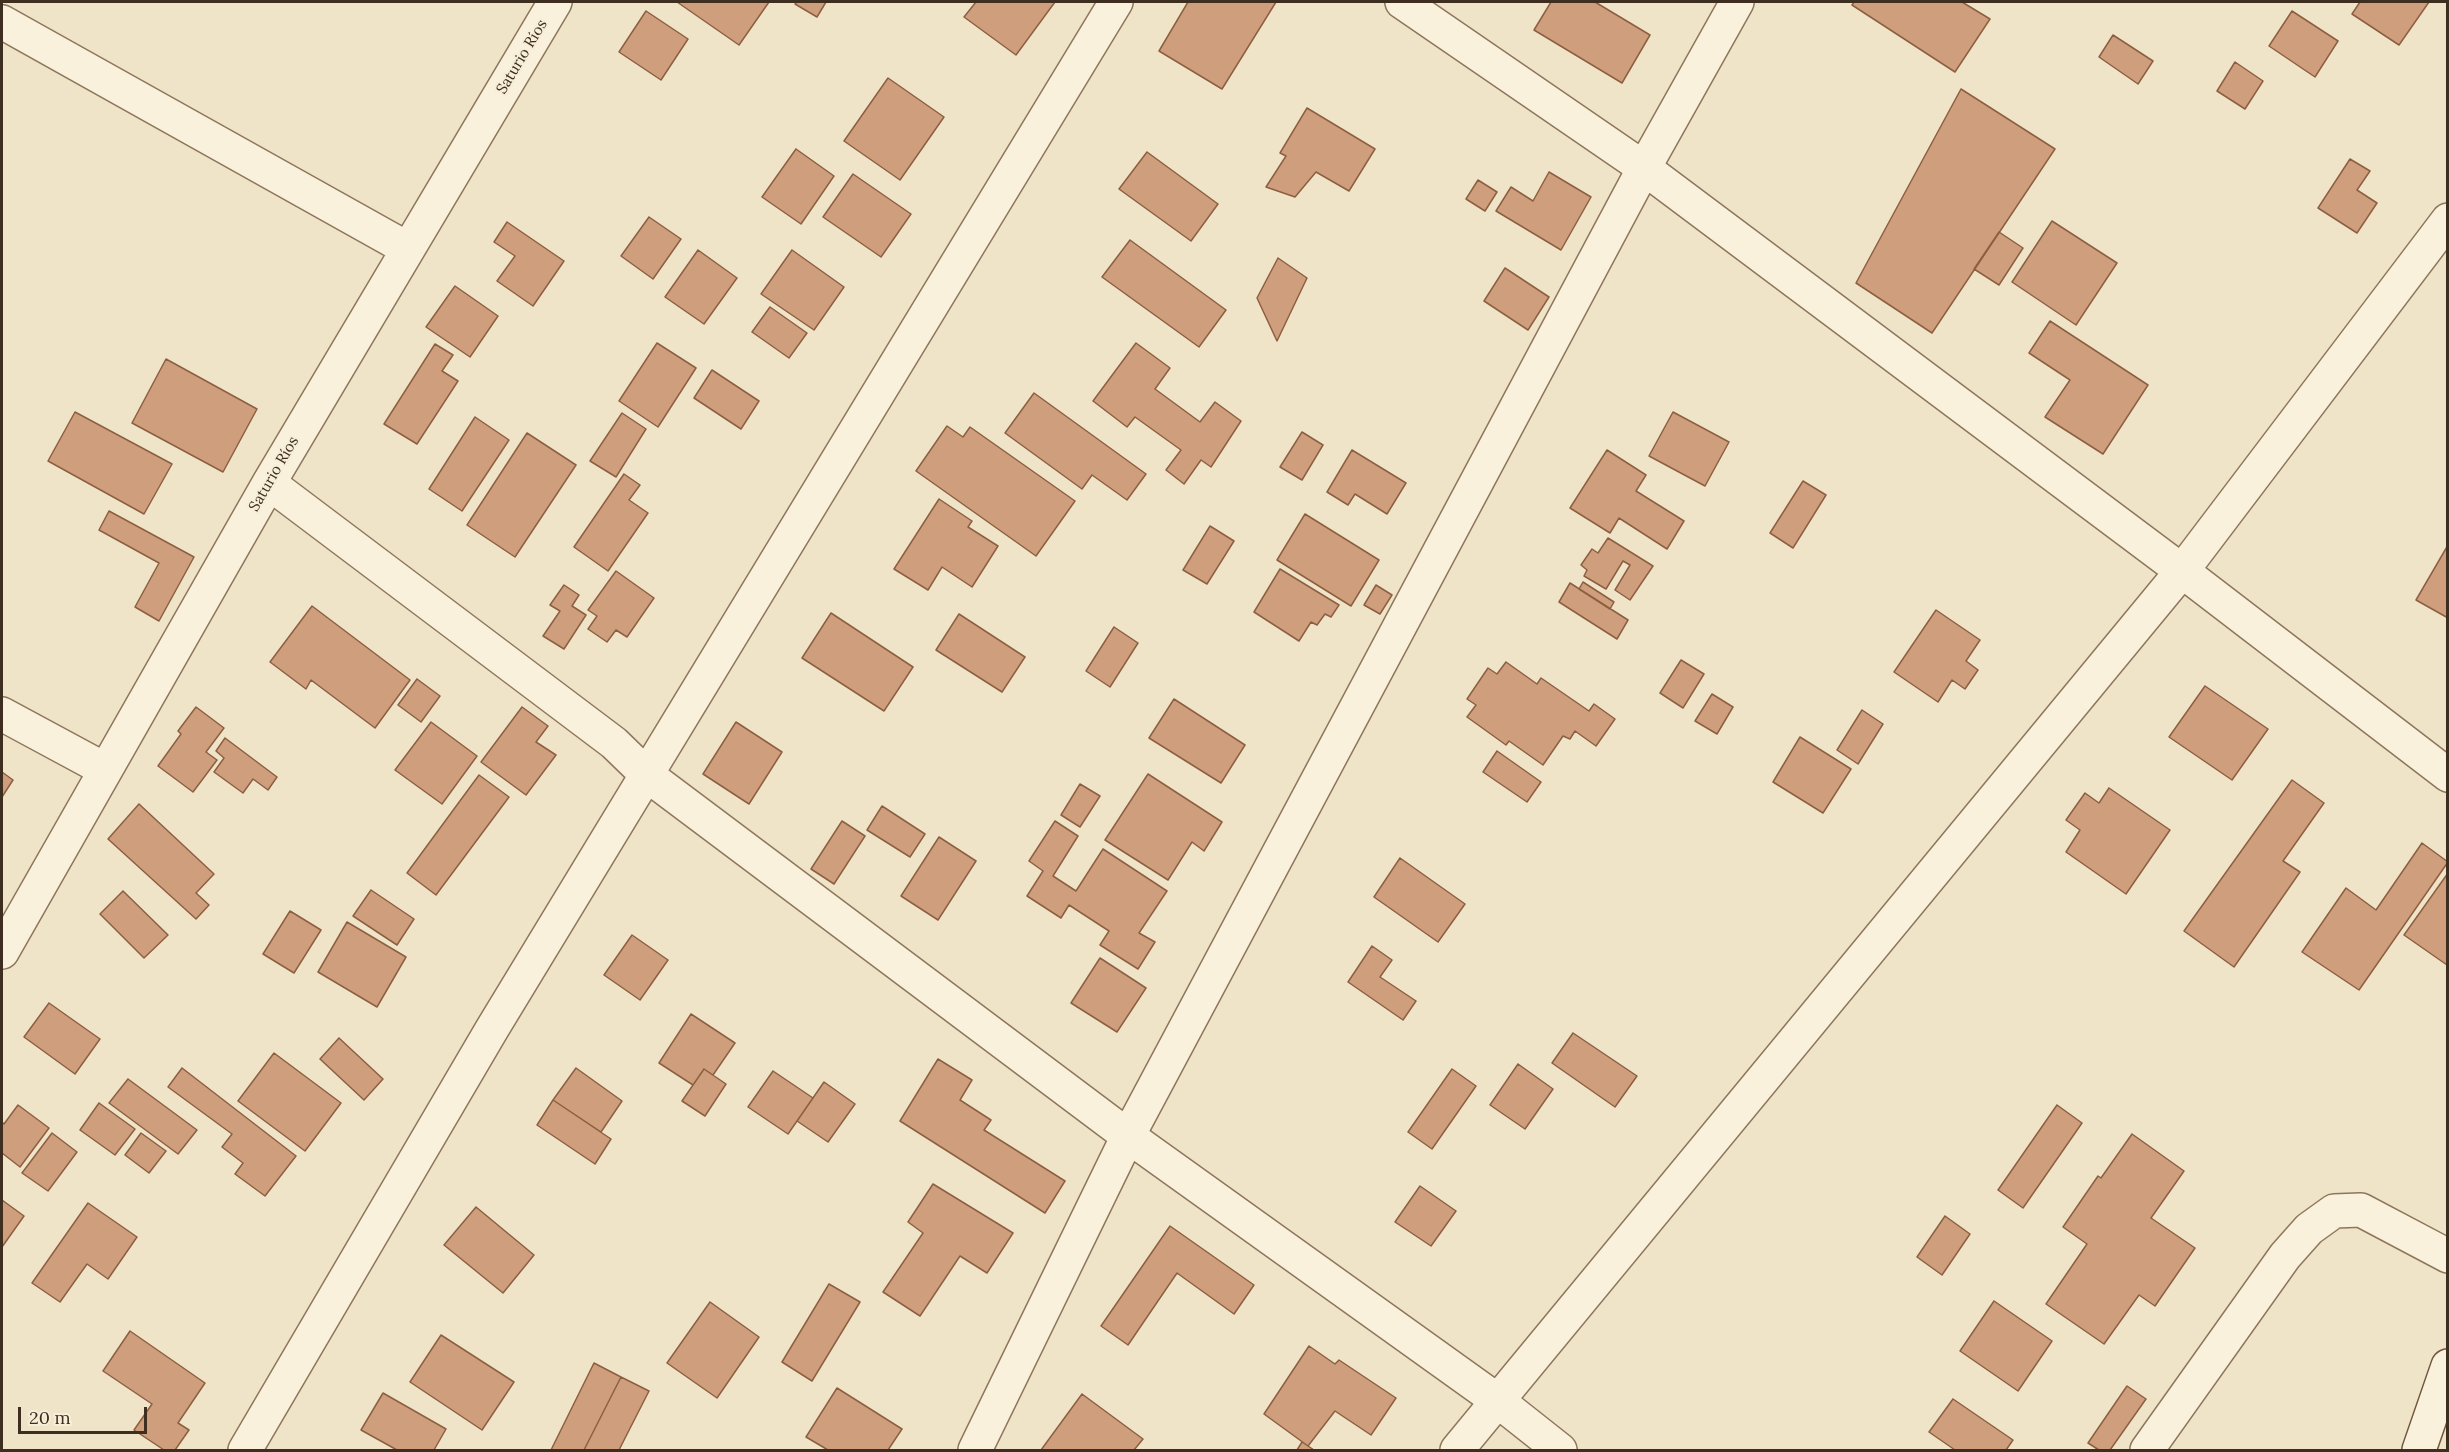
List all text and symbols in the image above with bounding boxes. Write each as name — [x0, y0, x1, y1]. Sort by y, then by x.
street label: Saturio Ríos — [493, 16, 551, 98]
street label: Saturio Ríos — [245, 433, 303, 515]
scale bar — [21, 1395, 150, 1433]
text: 20 m — [29, 1406, 71, 1429]

